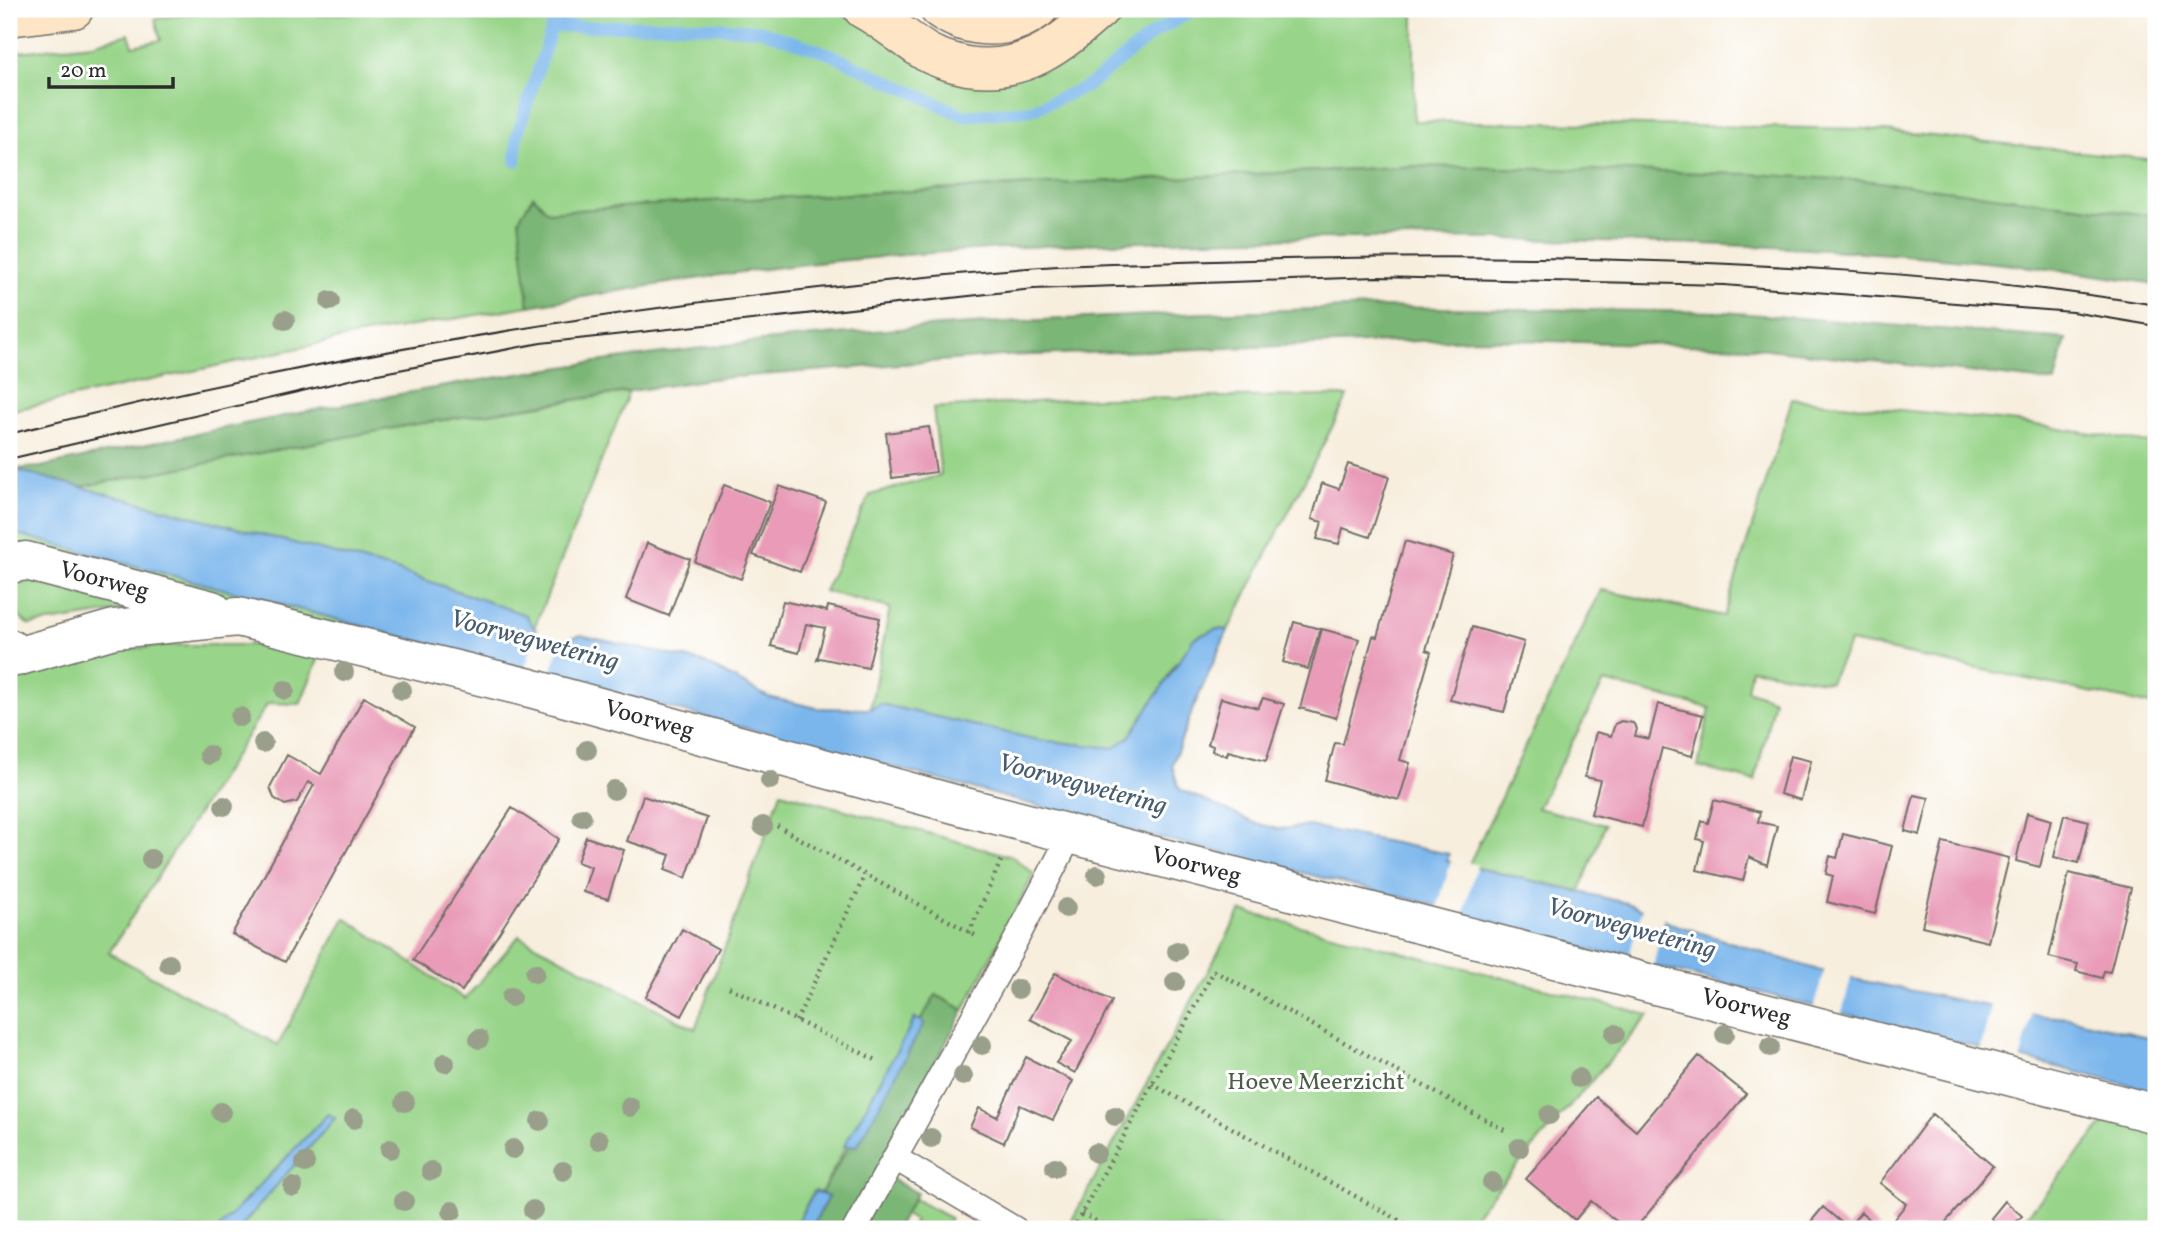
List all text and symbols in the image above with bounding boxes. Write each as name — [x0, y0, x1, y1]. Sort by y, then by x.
scale bar — [49, 46, 173, 90]
text: 20 m — [60, 57, 106, 86]
street label: Voorweg — [55, 553, 153, 610]
water label: Voorwegwetering — [445, 601, 623, 681]
street label: Voorweg — [600, 692, 698, 749]
water label: Voorwegwetering — [993, 745, 1171, 825]
street label: Voorweg — [1147, 839, 1245, 894]
water label: Voorwegwetering — [1542, 889, 1720, 969]
street label: Voorweg — [1697, 980, 1795, 1036]
park label: Hoeve Meerzicht — [1227, 1066, 1405, 1100]

